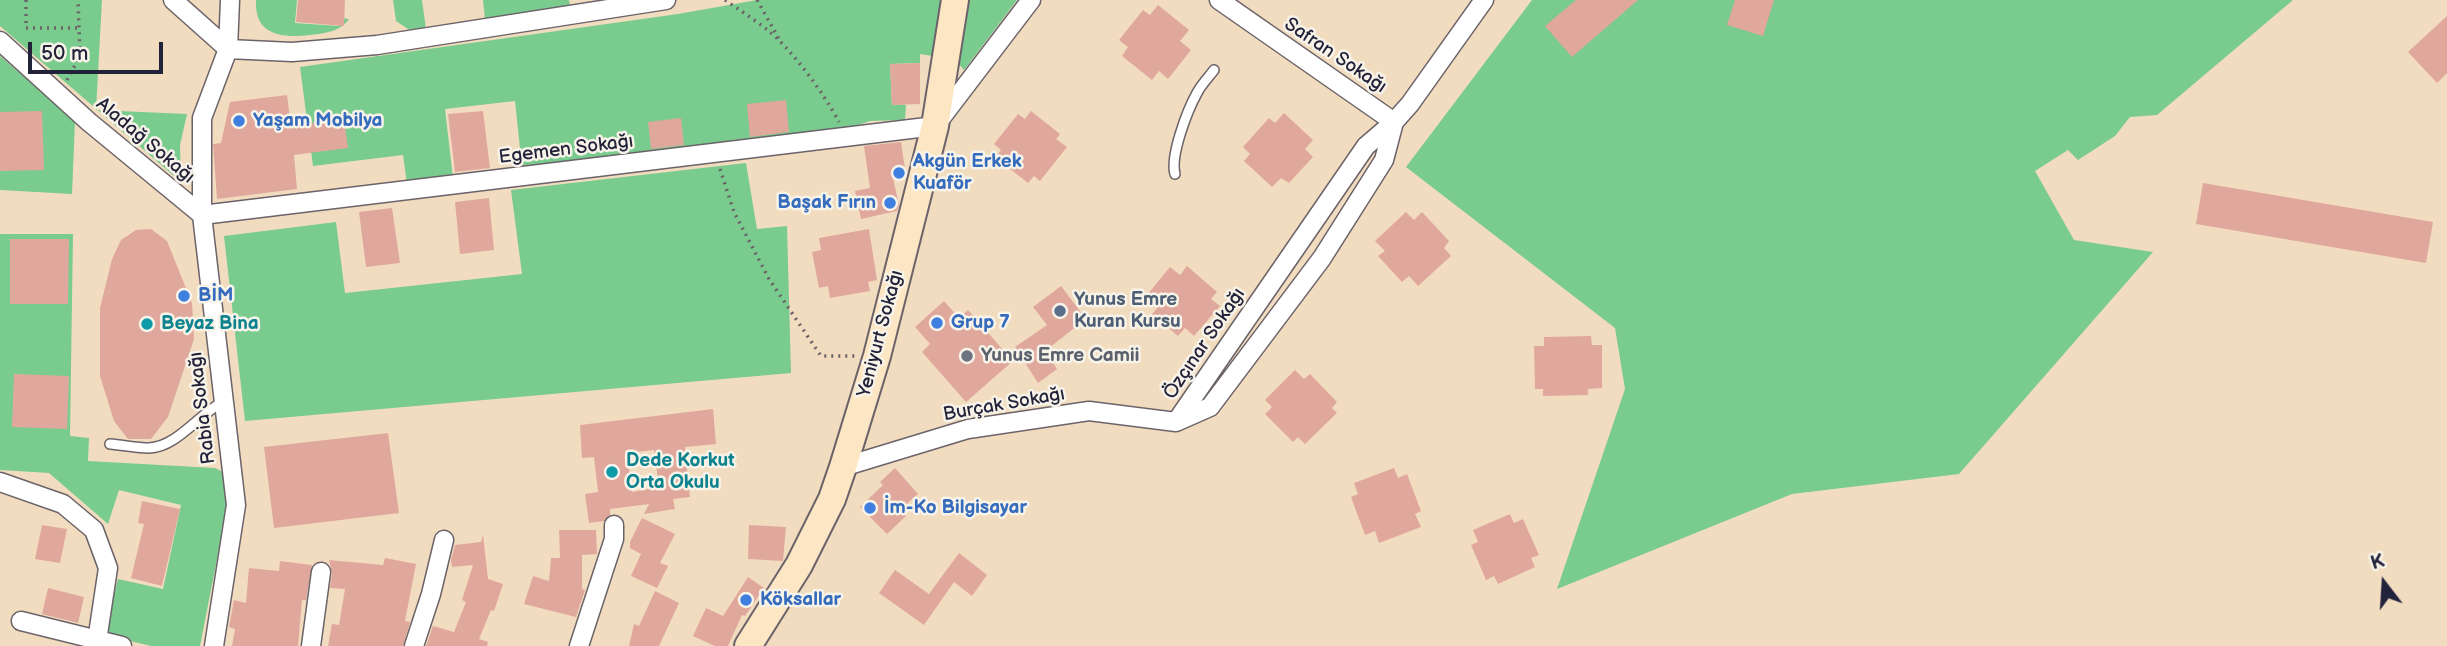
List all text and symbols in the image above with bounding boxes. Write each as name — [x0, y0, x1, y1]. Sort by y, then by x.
street label: Safran Sokağı — [1279, 13, 1391, 99]
scale bar — [32, 28, 166, 72]
text: 50 m — [41, 41, 88, 66]
street label: Aladağ Sokağı — [91, 93, 199, 189]
place label: Yaşam Mobilya — [253, 110, 383, 132]
marker: Yaşam Mobilya — [231, 113, 247, 129]
street label: Egemen Sokağı — [498, 130, 634, 170]
place label: Akgün Erkek Kuaför — [913, 151, 1022, 195]
marker: Akgün Erkek Kuaför — [891, 165, 907, 181]
place label: Başak Fırın — [777, 192, 876, 214]
marker: Başak Fırın — [882, 195, 898, 211]
street label: Yeniyurt Sokağı — [853, 268, 909, 400]
street label: Özçınar Sokağı — [1159, 284, 1251, 404]
place label: BİM — [198, 285, 233, 307]
marker: BİM — [176, 288, 192, 304]
place label: Yunus Emre Kuran Kursu — [1074, 289, 1181, 333]
marker: Yunus Emre Kuran Kursu — [1052, 303, 1068, 319]
place label: Grup 7 — [951, 312, 1010, 334]
place label: Beyaz Bina — [161, 313, 259, 335]
marker: Grup 7 — [929, 315, 945, 331]
marker: Beyaz Bina — [139, 316, 155, 332]
place label: Yunus Emre Camii — [981, 345, 1139, 367]
marker: Yunus Emre Camii — [959, 348, 975, 364]
street label: Rabia Sokağı — [185, 351, 221, 465]
street label: Burçak Sokağı — [942, 383, 1066, 427]
place label: Dede Korkut Orta Okulu — [626, 450, 735, 494]
marker: Dede Korkut Orta Okulu — [604, 464, 620, 480]
place label: İm-Ko Bilgisayar — [884, 497, 1027, 519]
marker: İm-Ko Bilgisayar — [862, 500, 878, 516]
north arrow — [2349, 548, 2419, 618]
text: K — [2368, 550, 2387, 575]
place label: Köksallar — [760, 589, 841, 611]
marker: Köksallar — [738, 592, 754, 608]

